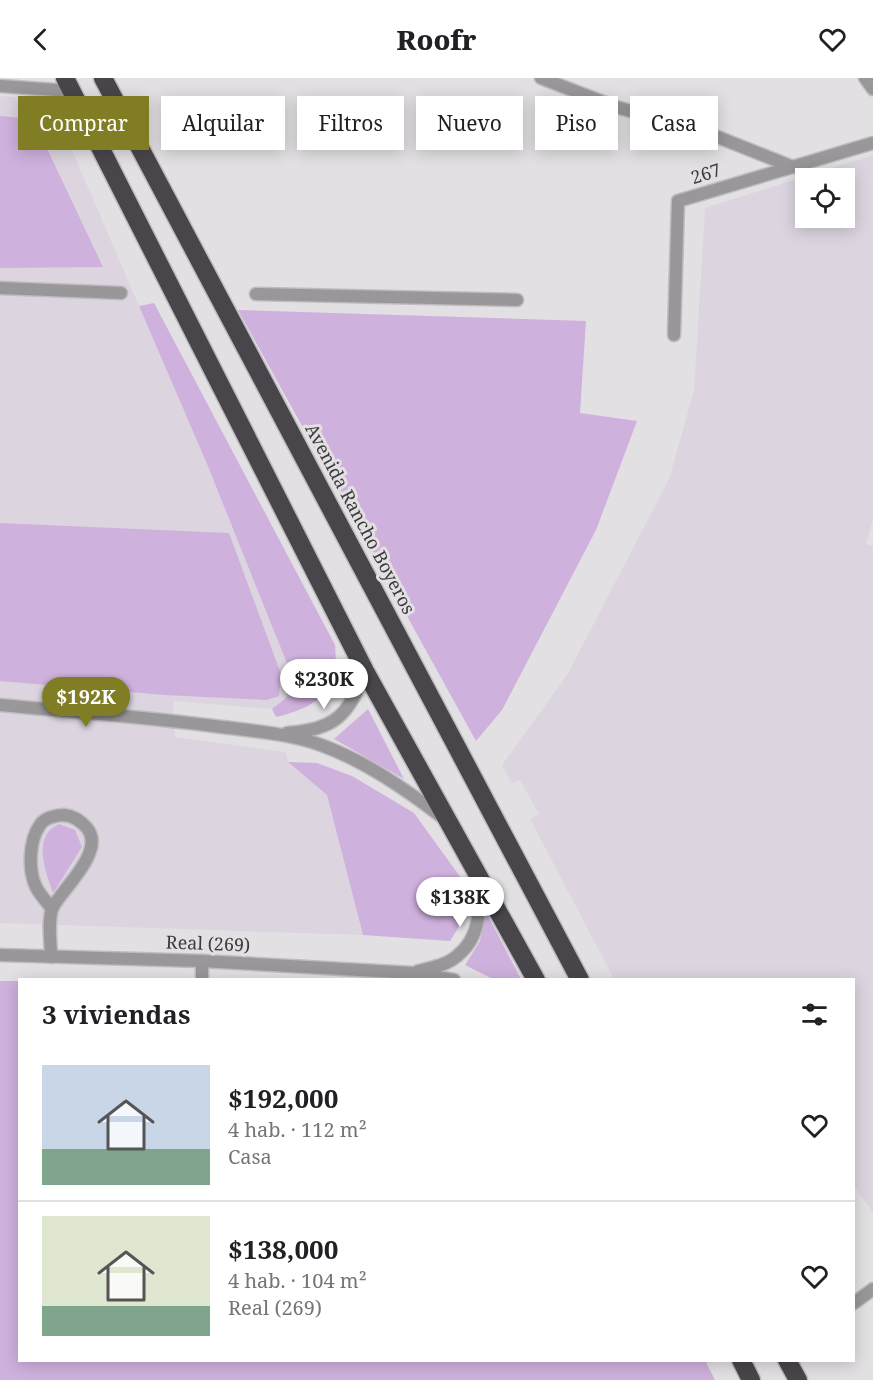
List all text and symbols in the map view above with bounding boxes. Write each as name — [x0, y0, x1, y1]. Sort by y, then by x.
text: Roofr — [397, 21, 476, 58]
icon: back — [24, 23, 57, 56]
icon: heart — [816, 23, 849, 56]
chip: Comprar — [18, 96, 149, 150]
chip: Alquilar — [161, 96, 285, 150]
chip: Filtros — [297, 96, 404, 150]
chip: Nuevo — [416, 96, 523, 150]
chip: Piso — [535, 96, 618, 150]
chip: Casa — [630, 96, 718, 150]
street label: 267 — [688, 157, 724, 189]
map controls — [795, 168, 855, 228]
button: locate — [795, 168, 855, 228]
street label: Avenida Rancho Boyeros — [300, 419, 421, 618]
pin: $230K — [282, 659, 366, 710]
text: $230K — [294, 665, 354, 692]
pin: $192K — [44, 677, 128, 728]
text: $192K — [56, 683, 116, 710]
pin: $138K — [418, 877, 502, 928]
text: $138K — [430, 883, 490, 910]
street label: Real (269) — [165, 930, 251, 956]
text: 3 viviendas — [42, 996, 190, 1032]
icon: filters — [798, 998, 831, 1031]
text: $192,000 — [228, 1080, 338, 1116]
icon: home — [90, 1089, 162, 1161]
icon: heart — [798, 1109, 831, 1142]
text: 4 hab. · 112 m² — [228, 1116, 367, 1143]
text: Casa — [228, 1143, 272, 1170]
text: $138,000 — [228, 1231, 338, 1267]
icon: home — [90, 1240, 162, 1312]
icon: heart — [798, 1260, 831, 1293]
text: 4 hab. · 104 m² — [228, 1267, 367, 1294]
text: Real (269) — [228, 1294, 322, 1321]

